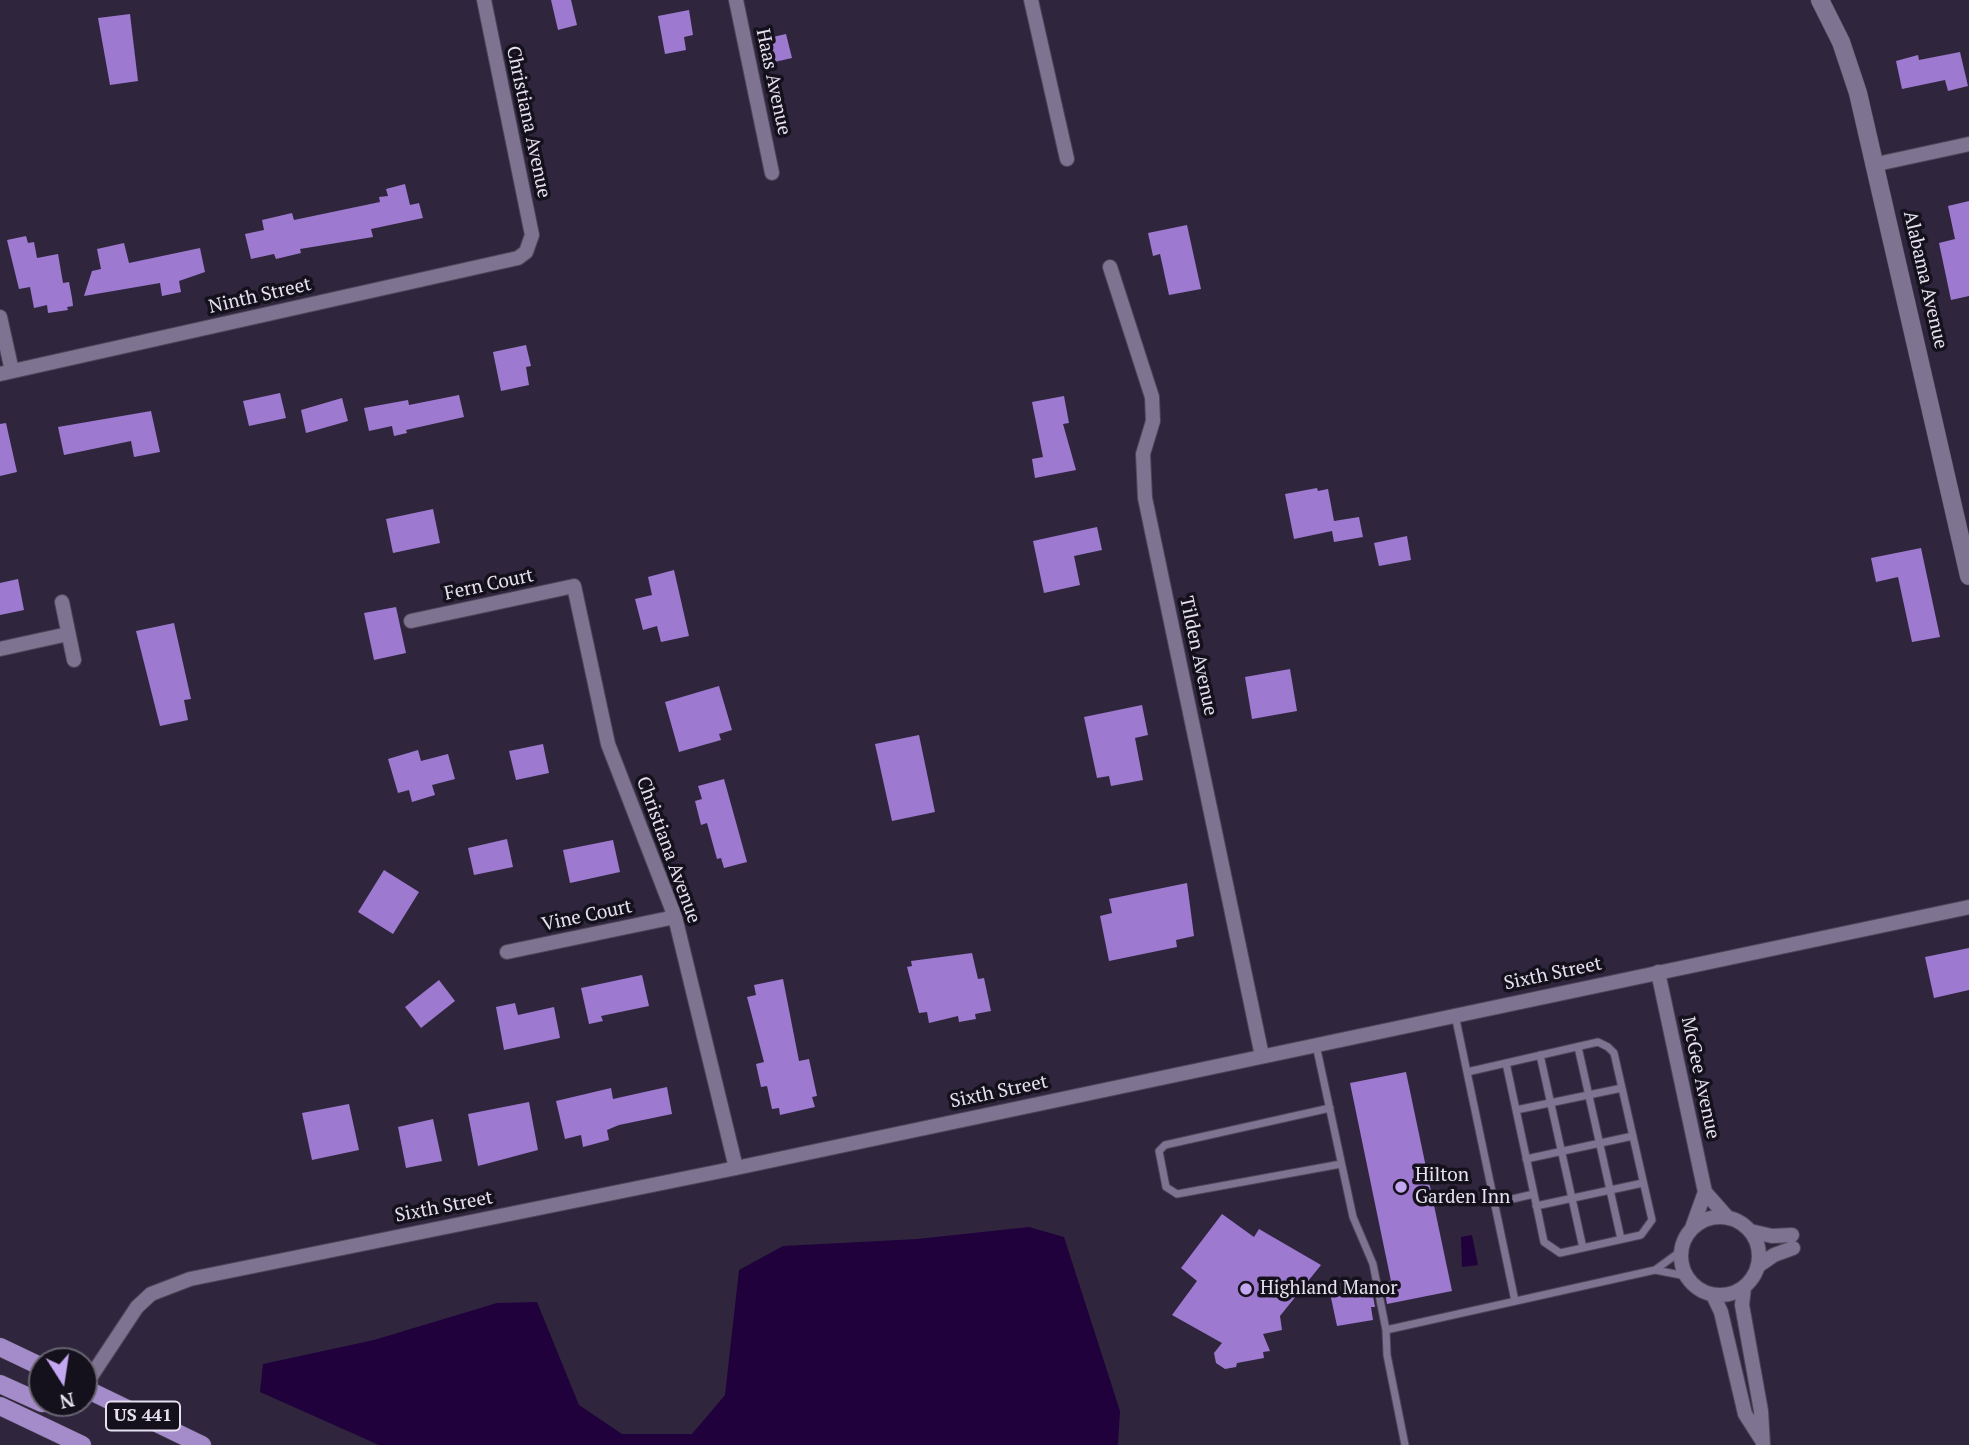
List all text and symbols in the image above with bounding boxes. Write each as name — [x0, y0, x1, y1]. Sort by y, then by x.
street label: Haas Avenue — [751, 27, 795, 137]
street label: Christiana Avenue — [501, 44, 555, 200]
street label: Alabama Avenue — [1898, 209, 1952, 351]
street label: Ninth Street — [207, 273, 313, 319]
street label: Fern Court — [442, 564, 536, 606]
street label: Tilden Avenue — [1174, 594, 1222, 718]
street label: Christiana Avenue — [631, 773, 705, 927]
street label: Vine Court — [540, 895, 634, 937]
street label: Sixth Street — [1502, 953, 1604, 995]
street label: McGee Avenue — [1676, 1015, 1724, 1141]
street label: Sixth Street — [948, 1071, 1050, 1113]
place label: Hilton Garden Inn — [1415, 1165, 1510, 1209]
marker: Hilton Garden Inn — [1393, 1179, 1409, 1195]
street label: Sixth Street — [393, 1186, 495, 1228]
place label: Highland Manor — [1260, 1278, 1398, 1300]
marker: Highland Manor — [1238, 1281, 1254, 1297]
north arrow — [28, 1347, 98, 1417]
text: N — [57, 1387, 77, 1415]
road number: US 441 — [106, 1401, 180, 1430]

